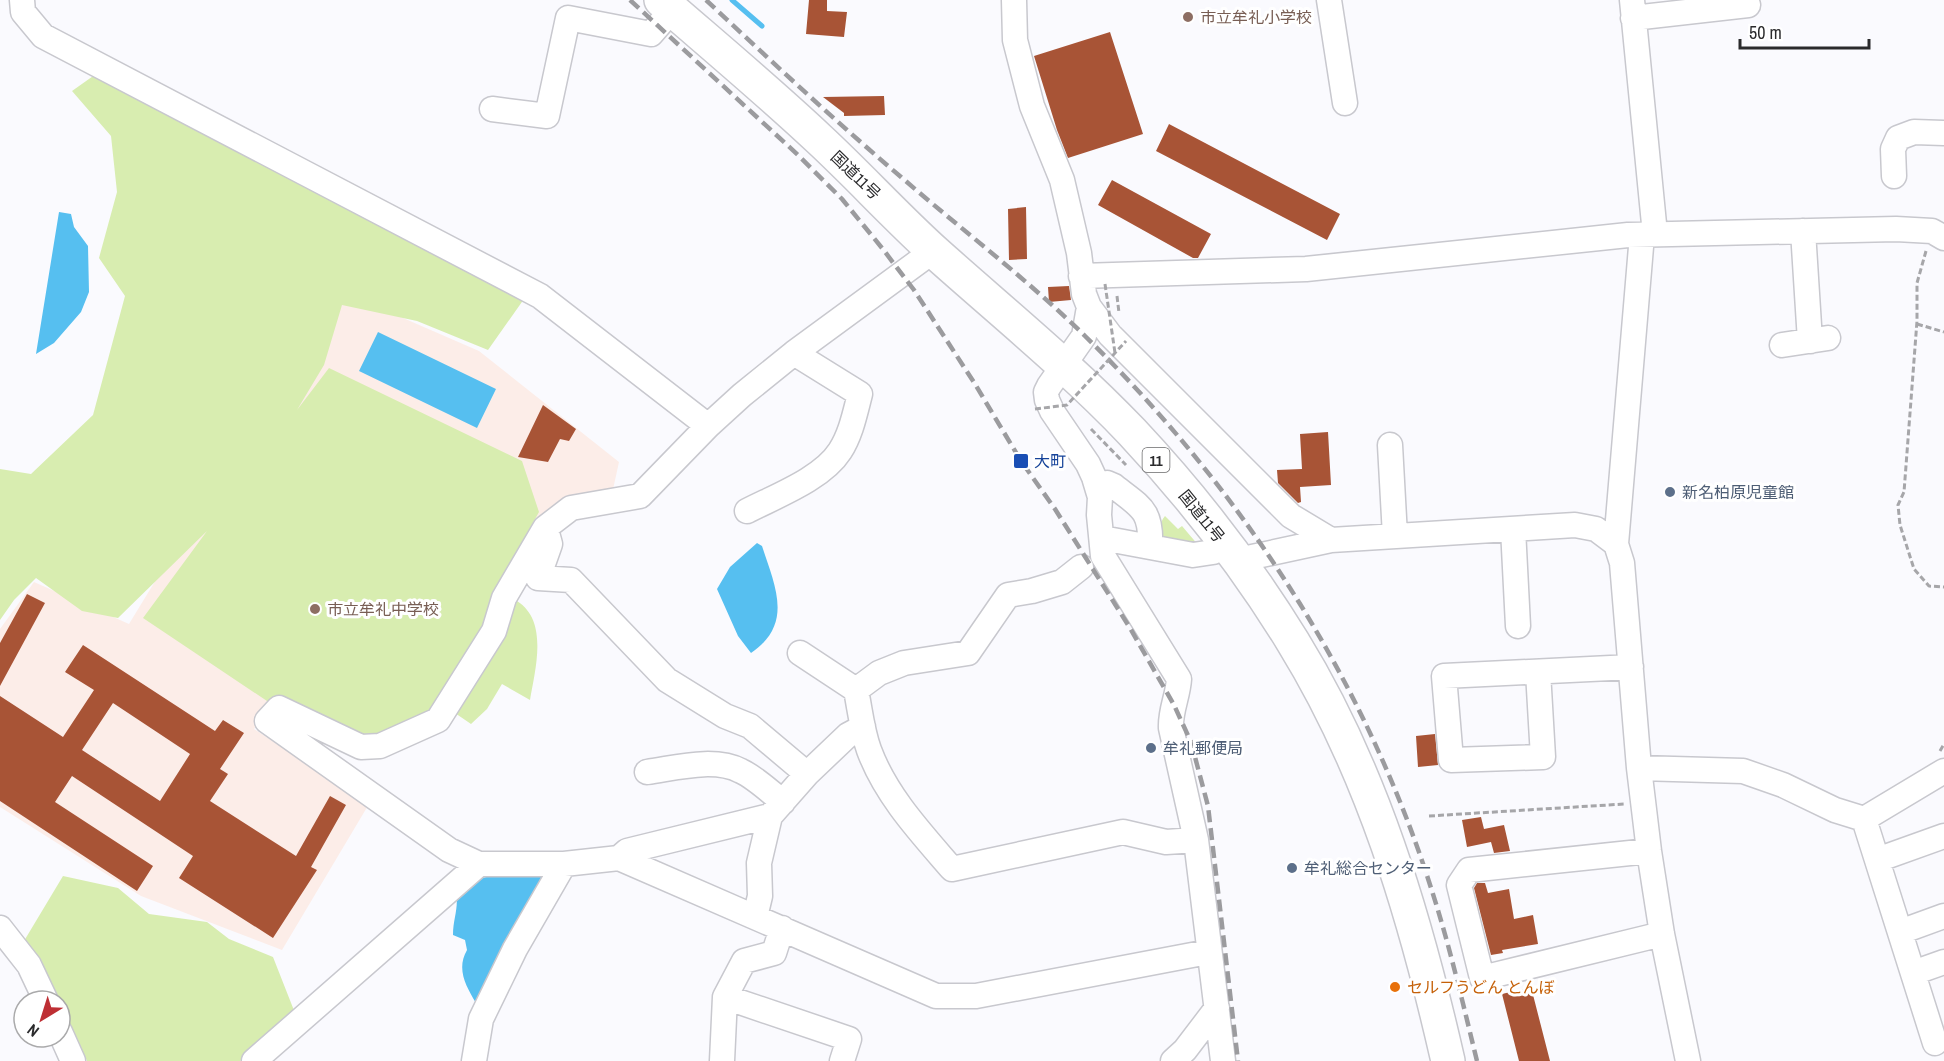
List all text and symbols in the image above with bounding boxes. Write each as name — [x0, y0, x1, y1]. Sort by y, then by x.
place label: 市立牟礼小学校 — [1200, 6, 1312, 28]
marker: 市立牟礼小学校 — [1181, 10, 1195, 24]
scale bar — [1740, 12, 1869, 50]
text: 50 m — [1749, 20, 1782, 45]
street label: 国道11号 — [826, 146, 886, 204]
road number: 11 — [1142, 448, 1170, 472]
place label: 大町 — [1034, 450, 1066, 472]
marker: 大町 — [1012, 452, 1030, 470]
place label: 新名柏原児童館 — [1682, 481, 1794, 503]
street label: 国道11号 — [1174, 485, 1230, 547]
marker: 新名柏原児童館 — [1663, 485, 1677, 499]
place label: 市立牟礼中学校 — [327, 598, 439, 620]
marker: 市立牟礼中学校 — [308, 602, 322, 616]
place label: 牟礼郵便局 — [1163, 737, 1243, 759]
marker: 牟礼郵便局 — [1144, 741, 1158, 755]
place label: 牟礼総合センター — [1304, 857, 1432, 879]
marker: 牟礼総合センター — [1285, 861, 1299, 875]
place label: セルフうどん とんぼ — [1407, 976, 1555, 998]
marker: セルフうどん とんぼ — [1388, 980, 1402, 994]
north arrow — [12, 989, 72, 1049]
text: N — [22, 1019, 43, 1042]

